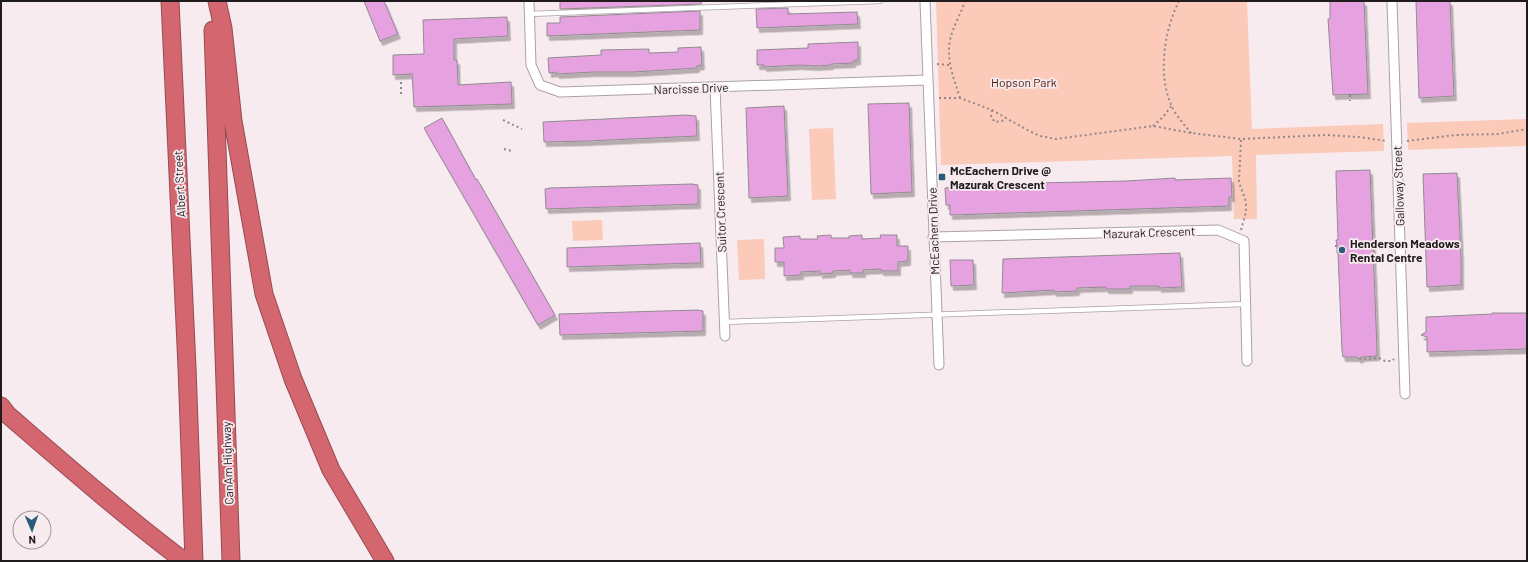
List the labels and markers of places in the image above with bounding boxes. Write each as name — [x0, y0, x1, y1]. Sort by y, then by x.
place label: McEachern Drive @ Mazurak Crescent — [950, 163, 1051, 191]
marker: McEachern Drive @ Mazurak Crescent — [937, 172, 947, 182]
place label: Henderson Meadows Rental Centre — [1350, 236, 1460, 264]
marker: Henderson Meadows Rental Centre — [1337, 245, 1347, 255]

